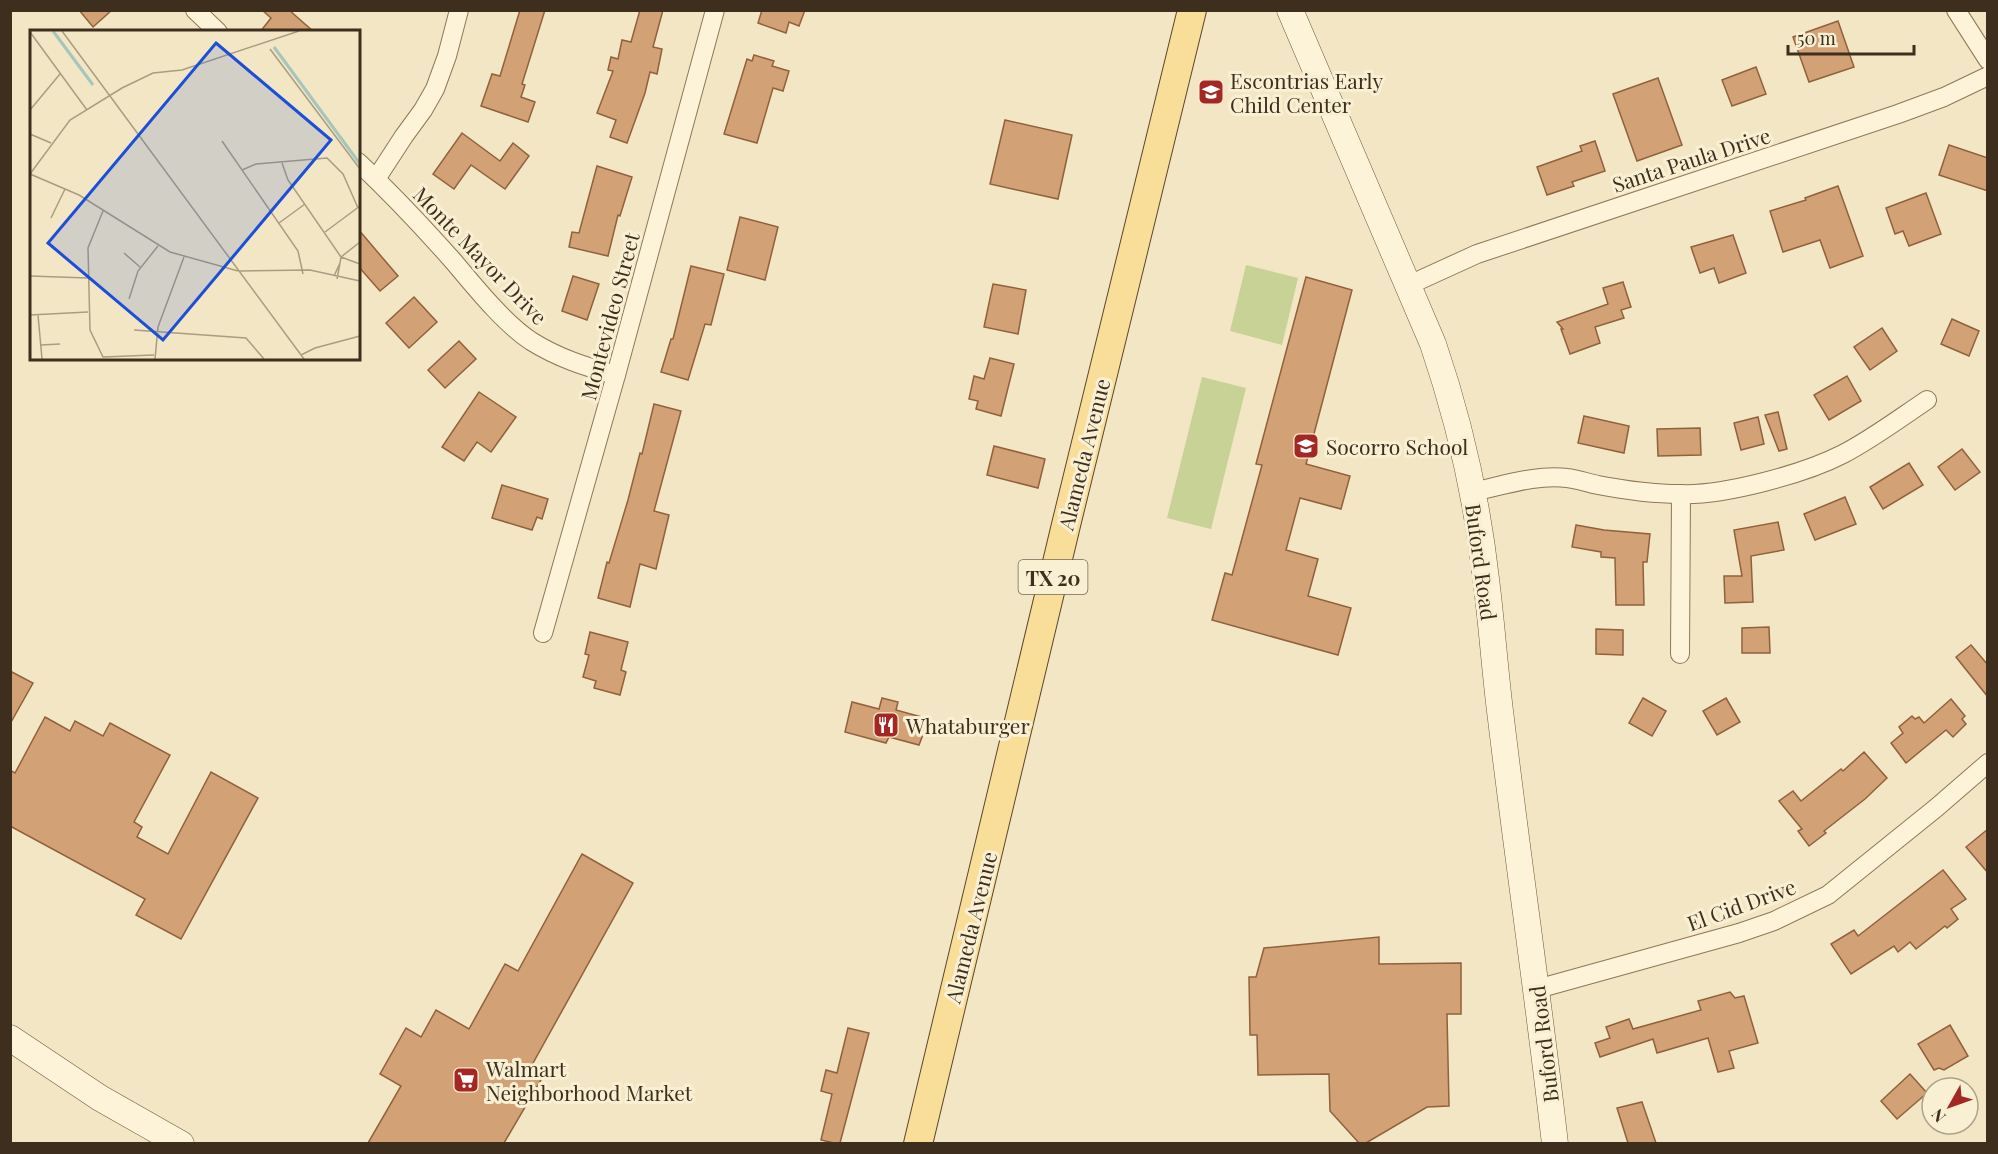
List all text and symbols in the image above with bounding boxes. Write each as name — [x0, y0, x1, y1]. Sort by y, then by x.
scale bar — [1788, 18, 1914, 56]
text: 50 m — [1797, 26, 1836, 50]
inset map — [30, 30, 360, 360]
place label: Escontrias Early Child Center — [1230, 66, 1384, 118]
school or university icon: Escontrias Early Child Center — [1196, 77, 1226, 107]
street label: Santa Paula Drive — [1608, 120, 1774, 198]
street label: Monte Mayor Drive — [408, 180, 554, 330]
street label: Montevideo Street — [573, 229, 645, 403]
street label: Alameda Avenue — [1050, 375, 1115, 534]
school or university icon: Socorro School — [1291, 431, 1321, 461]
place label: Socorro School — [1326, 432, 1468, 460]
street label: Buford Road — [1460, 502, 1504, 622]
road number: TX 20 — [1018, 560, 1088, 594]
restaurant icon: Whataburger — [871, 710, 901, 740]
place label: Whataburger — [905, 711, 1030, 739]
street label: Alameda Avenue — [937, 848, 1002, 1007]
street label: El Cid Drive — [1683, 871, 1799, 937]
street label: Buford Road — [1522, 984, 1564, 1104]
place label: Walmart Neighborhood Market — [485, 1054, 693, 1106]
supermarket icon: Walmart Neighborhood Market — [451, 1065, 481, 1095]
north arrow — [1920, 1076, 1980, 1136]
text: N — [1926, 1104, 1950, 1127]

